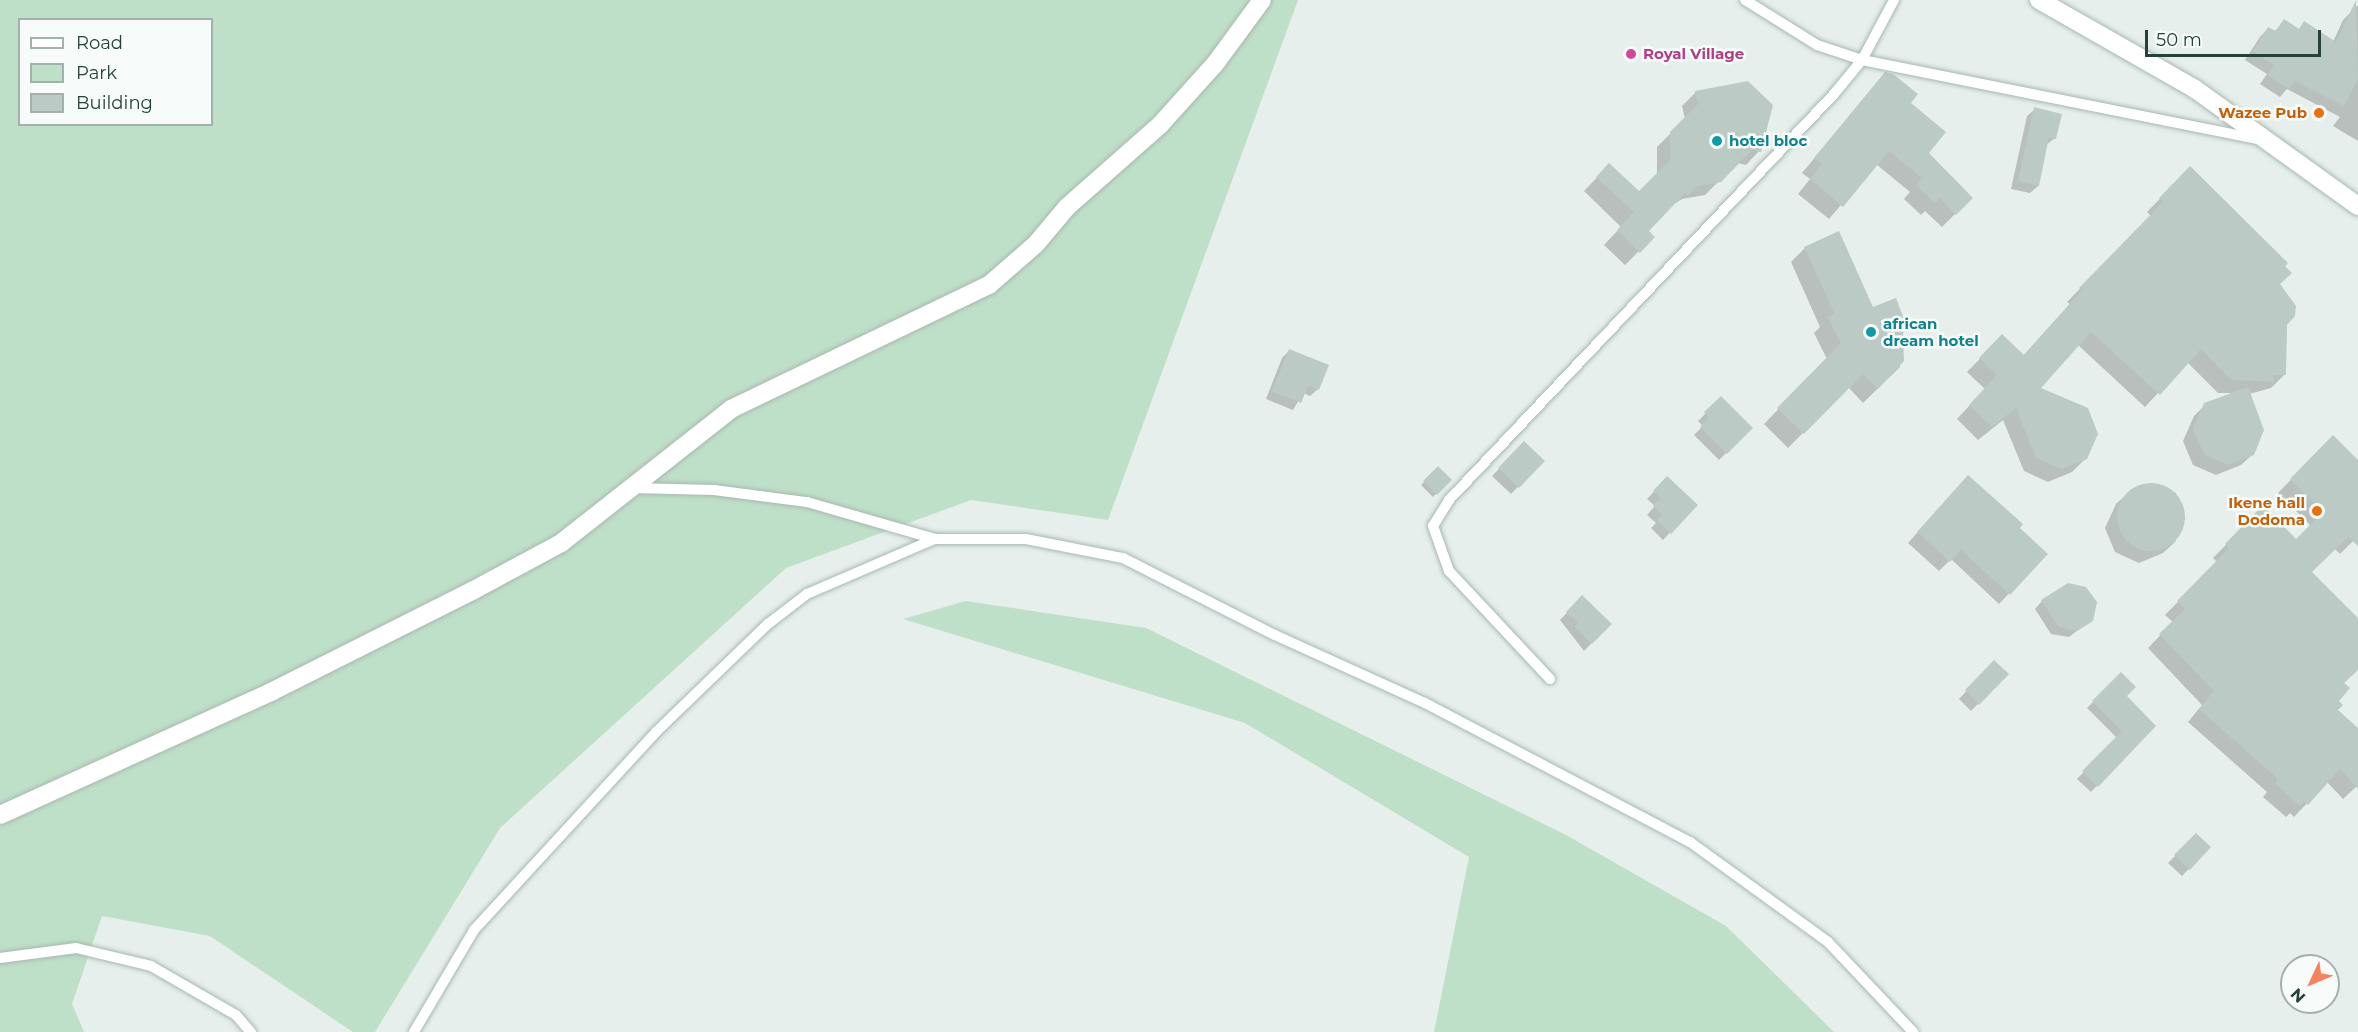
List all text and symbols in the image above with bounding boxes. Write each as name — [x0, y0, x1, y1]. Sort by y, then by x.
legend — [18, 18, 213, 126]
scale bar — [2148, 18, 2324, 56]
text: 50 m — [2156, 29, 2202, 51]
text: Road — [76, 32, 123, 54]
place label: Royal Village — [1643, 45, 1744, 63]
marker: Royal Village — [1624, 47, 1638, 61]
text: Park — [76, 62, 117, 84]
text: Building — [76, 92, 153, 114]
place label: Wazee Pub — [2218, 104, 2307, 122]
marker: Wazee Pub — [2312, 106, 2326, 120]
place label: hotel bloc — [1729, 132, 1807, 150]
marker: hotel bloc — [1710, 134, 1724, 148]
place label: african dream hotel — [1883, 314, 1979, 349]
marker: african dream hotel — [1864, 325, 1878, 339]
place label: Ikene hall Dodoma — [2228, 493, 2305, 528]
marker: Ikene hall Dodoma — [2310, 504, 2324, 518]
north arrow — [2280, 954, 2340, 1014]
text: N — [2287, 984, 2309, 1007]

